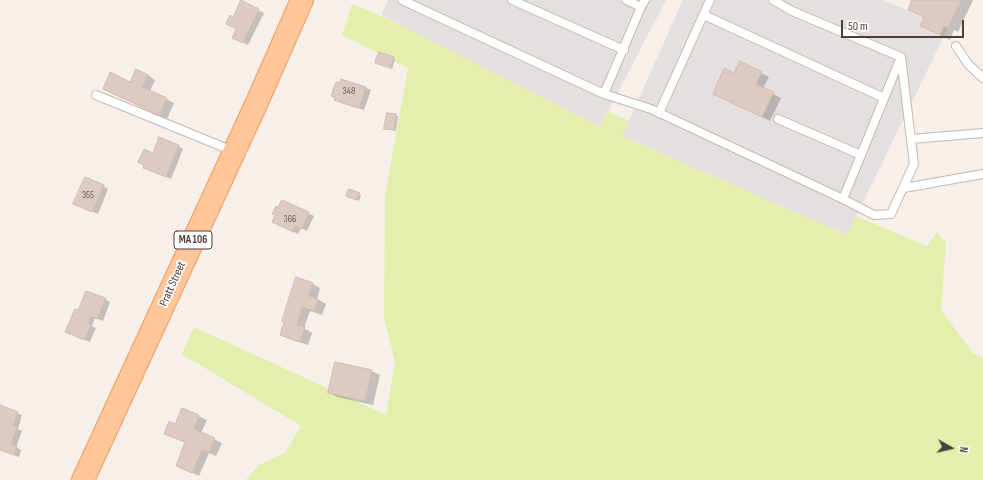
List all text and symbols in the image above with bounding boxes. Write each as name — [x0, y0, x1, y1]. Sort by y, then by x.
scale bar — [843, 12, 966, 38]
text: 50 m — [848, 19, 868, 34]
house number: 348 — [343, 85, 355, 97]
house number: 355 — [82, 189, 94, 201]
house number: 366 — [284, 213, 296, 225]
road number: MA 106 — [174, 231, 212, 249]
street label: Pratt Street — [157, 259, 189, 309]
north arrow — [931, 428, 971, 468]
text: N — [957, 446, 970, 454]

